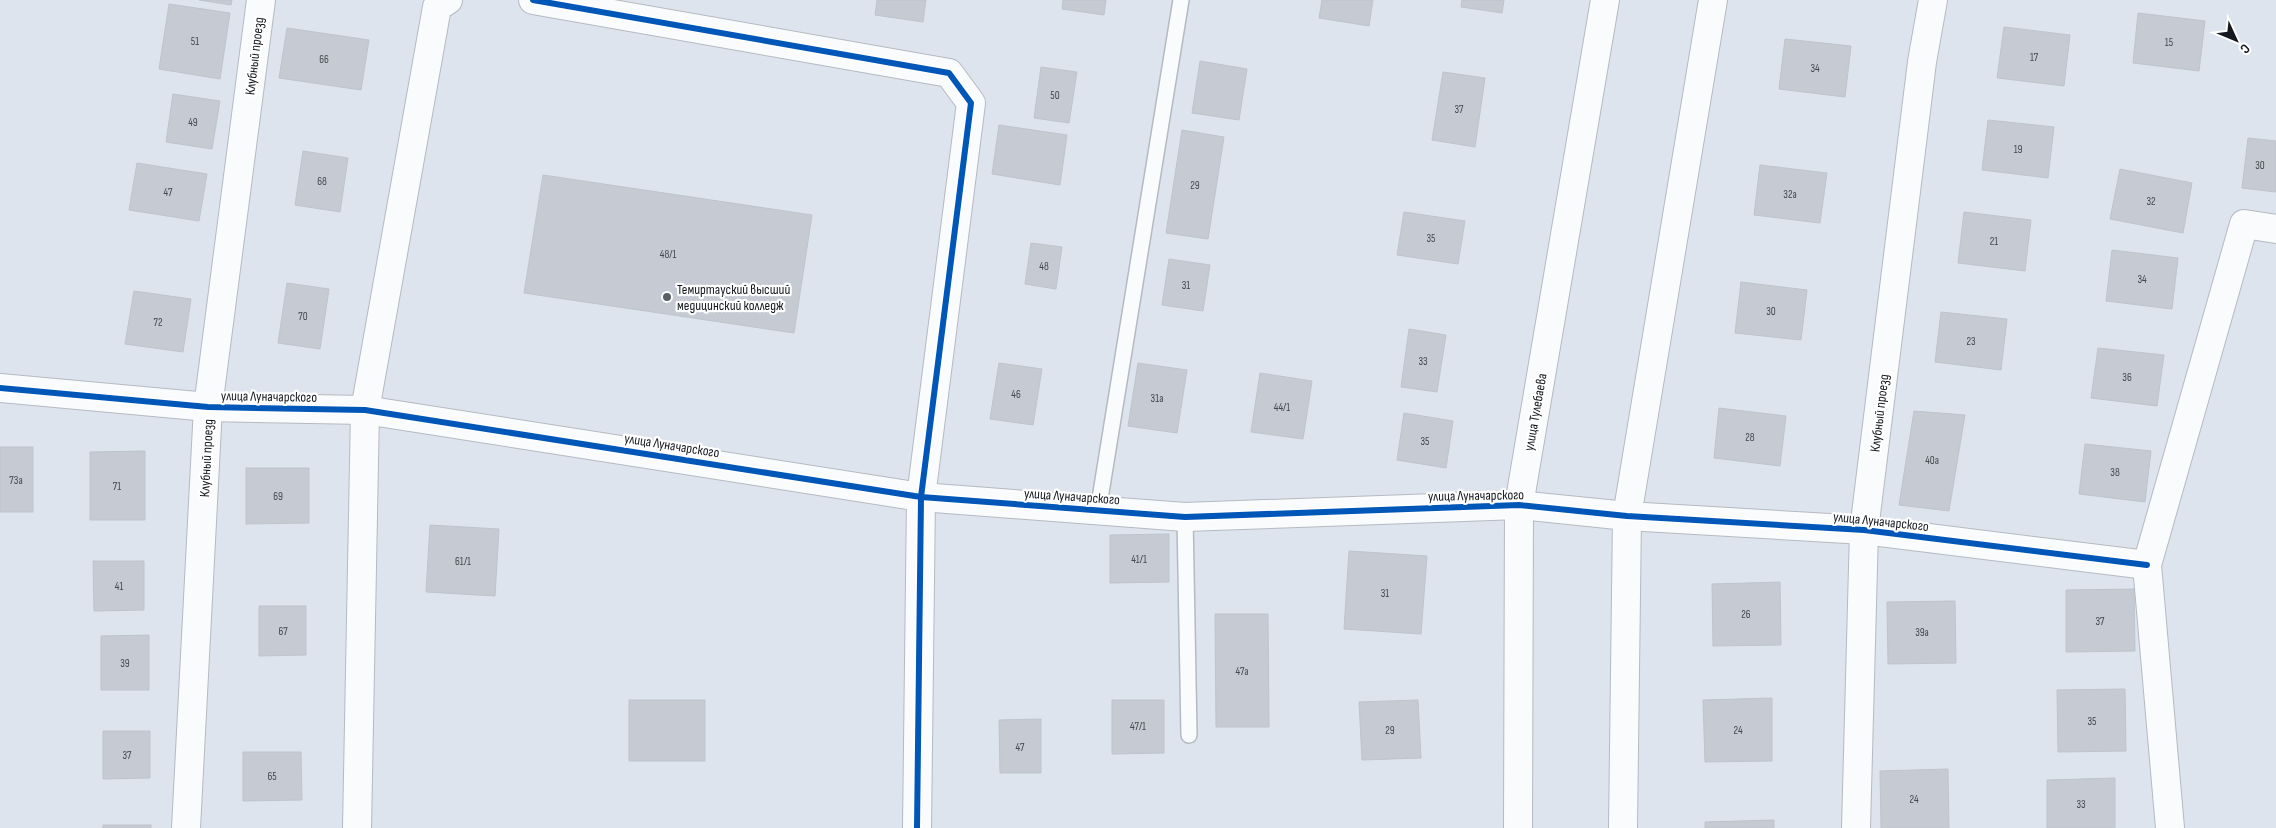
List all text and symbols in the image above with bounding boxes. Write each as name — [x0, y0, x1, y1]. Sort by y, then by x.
north arrow — [2211, 15, 2261, 65]
street label: Клубный проезд — [241, 16, 268, 96]
house number: 51 — [191, 35, 199, 48]
house number: 15 — [2165, 36, 2173, 49]
text: С — [2236, 40, 2254, 57]
house number: 17 — [2030, 51, 2039, 64]
house number: 66 — [319, 53, 329, 66]
house number: 34 — [1810, 62, 1820, 75]
house number: 50 — [1050, 89, 1060, 102]
house number: 37 — [1454, 103, 1464, 116]
house number: 49 — [188, 116, 198, 129]
house number: 19 — [2014, 143, 2022, 156]
house number: 30 — [2255, 159, 2265, 172]
house number: 68 — [317, 175, 327, 188]
house number: 29 — [1190, 179, 1200, 192]
house number: 47 — [164, 186, 173, 199]
house number: 32а — [1783, 188, 1797, 201]
house number: 32 — [2146, 195, 2156, 208]
house number: 35 — [1426, 232, 1436, 245]
house number: 21 — [1990, 235, 1998, 248]
house number: 48/1 — [660, 248, 676, 261]
house number: 48 — [1039, 260, 1049, 273]
house number: 34 — [2137, 273, 2147, 286]
house number: 31 — [1182, 279, 1190, 292]
place label: Темиртауский высший медицинский колледж — [677, 281, 790, 314]
marker: Темиртауский высший медицинский колледж — [661, 291, 673, 303]
house number: 30 — [1766, 305, 1776, 318]
house number: 70 — [298, 310, 308, 323]
house number: 72 — [154, 316, 163, 329]
house number: 23 — [1966, 335, 1976, 348]
house number: 33 — [1418, 355, 1428, 368]
house number: 36 — [2122, 371, 2132, 384]
street label: улица Тулебаева — [1520, 372, 1551, 452]
street label: Клубный проезд — [1866, 373, 1893, 453]
street label: улица Луначарского — [221, 387, 317, 406]
house number: 46 — [1011, 388, 1021, 401]
house number: 31а — [1151, 392, 1163, 405]
house number: 44/1 — [1274, 401, 1290, 414]
street label: Клубный проезд — [196, 418, 217, 498]
street label: улица Луначарского — [623, 430, 721, 461]
house number: 28 — [1745, 431, 1755, 444]
house number: 35 — [1420, 435, 1430, 448]
house number: 40а — [1925, 454, 1939, 467]
house number: 38 — [2110, 466, 2120, 479]
house number: 73а — [9, 474, 23, 487]
house number: 71 — [113, 480, 121, 493]
street label: улица Луначарского — [1023, 485, 1121, 508]
street label: улица Луначарского — [1428, 486, 1524, 505]
house number: 69 — [273, 490, 283, 503]
street label: улица Луначарского — [1832, 508, 1930, 535]
house number: 41/1 — [1131, 553, 1147, 566]
house number: 61/1 — [455, 555, 471, 568]
house number: 41 — [115, 580, 123, 593]
house number: 31 — [1381, 587, 1389, 600]
house number: 26 — [1741, 608, 1751, 621]
house number: 37 — [2095, 615, 2105, 628]
house number: 67 — [278, 625, 288, 638]
house number: 39а — [1915, 626, 1929, 639]
house number: 39 — [120, 657, 130, 670]
house number: 47а — [1236, 665, 1249, 678]
house number: 35 — [2087, 715, 2097, 728]
house number: 47/1 — [1130, 720, 1146, 733]
house number: 29 — [1385, 724, 1395, 737]
house number: 24 — [1733, 724, 1743, 737]
house number: 47 — [1016, 741, 1025, 754]
house number: 37 — [122, 749, 132, 762]
house number: 65 — [267, 770, 277, 783]
house number: 24 — [1909, 793, 1919, 806]
house number: 33 — [2076, 798, 2086, 811]

